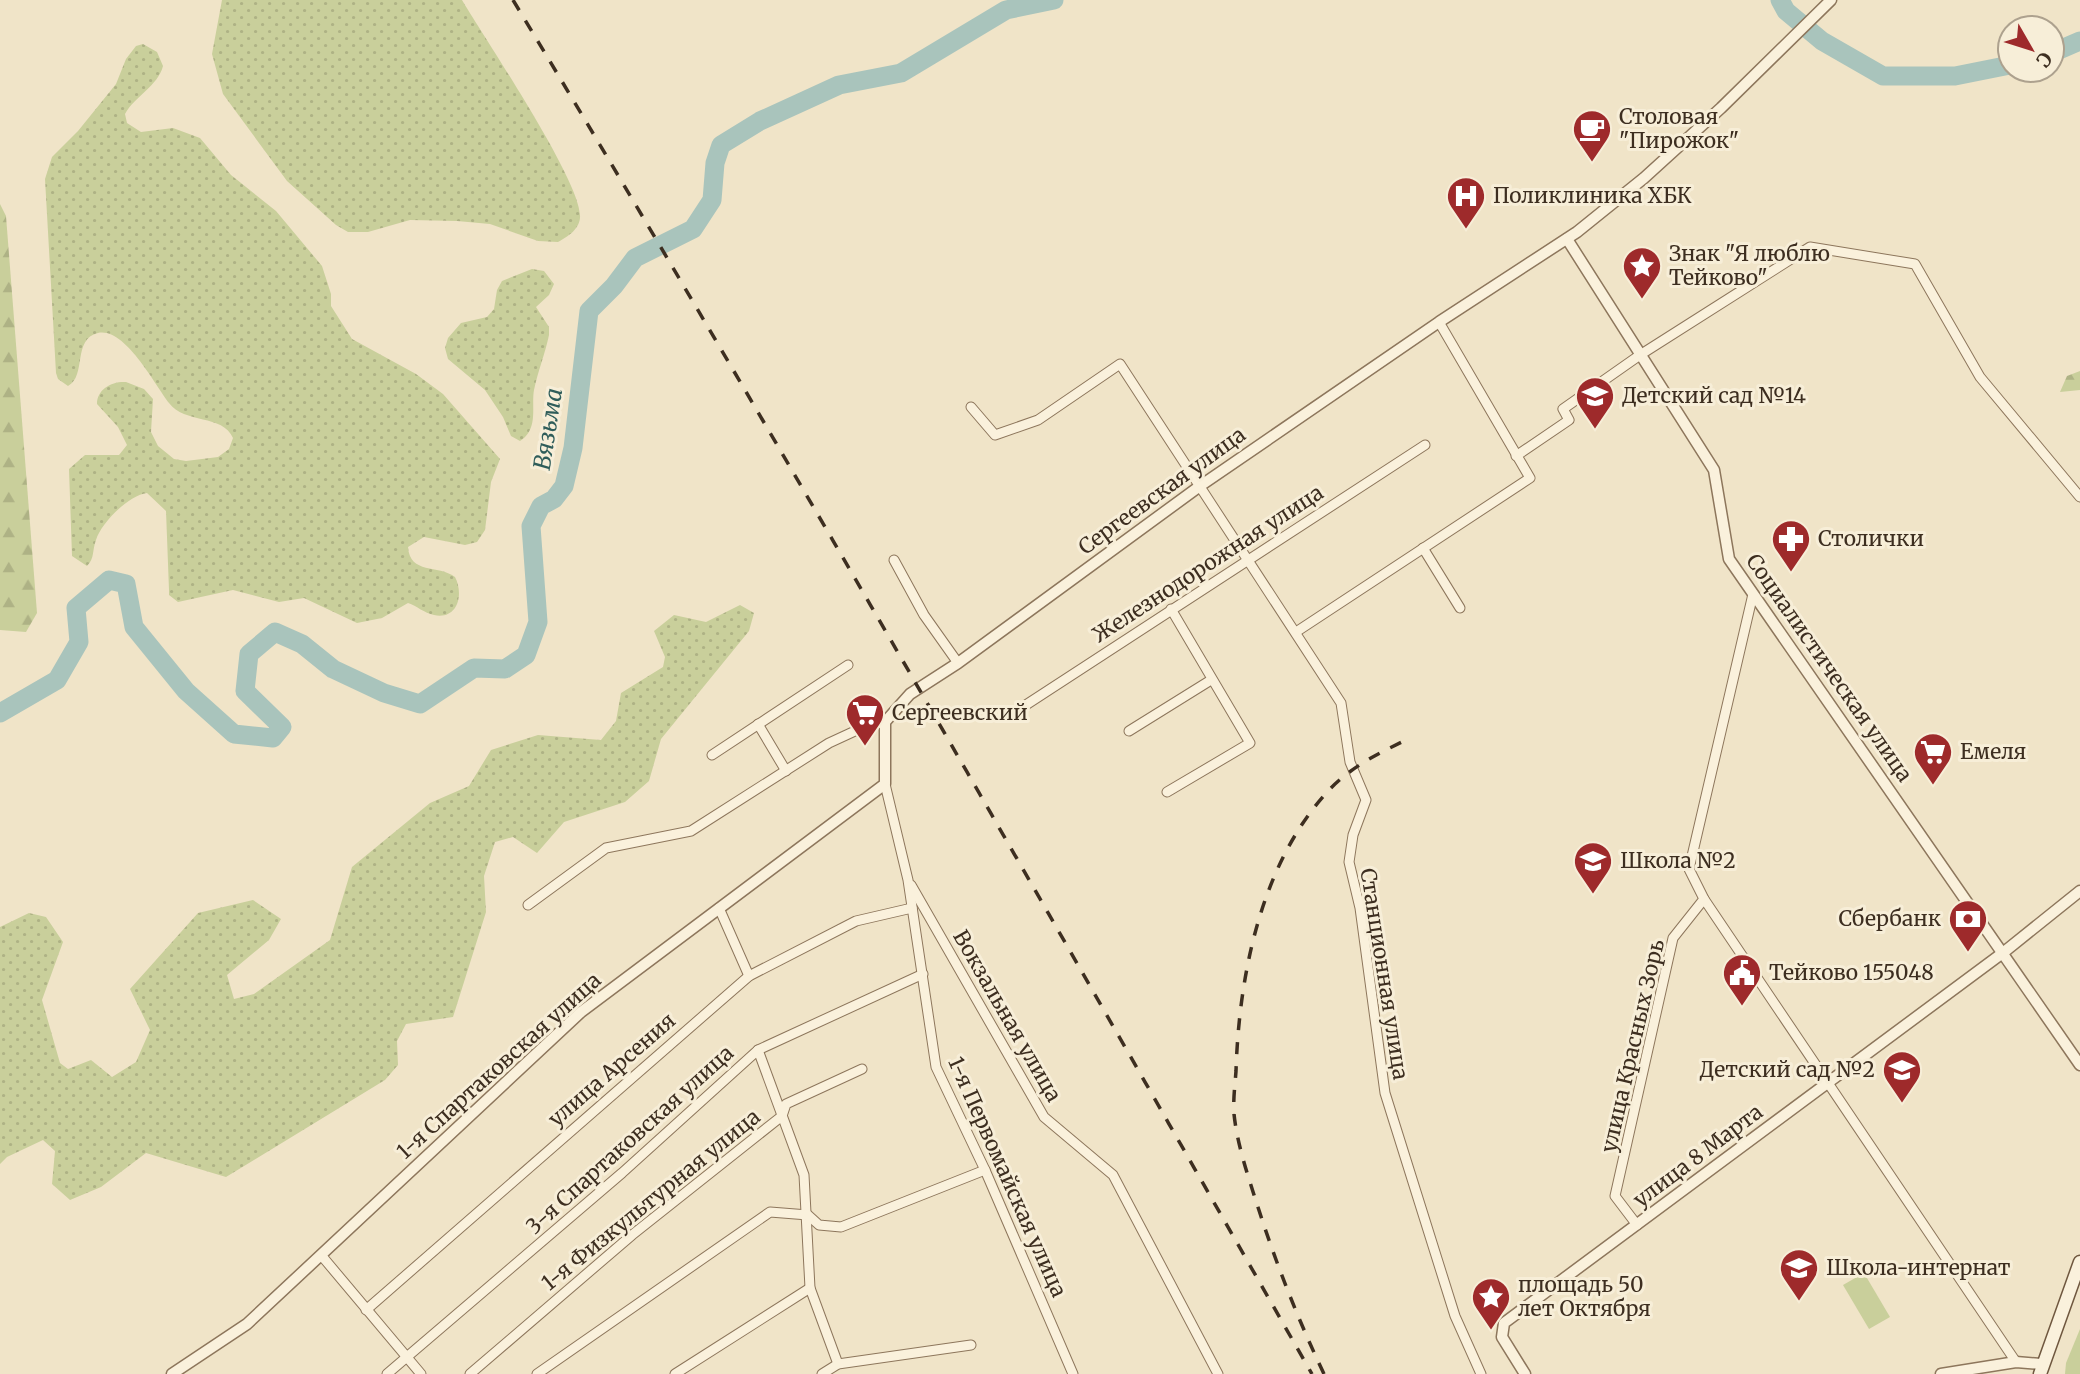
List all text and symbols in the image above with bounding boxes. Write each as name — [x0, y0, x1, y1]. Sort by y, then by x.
north arrow — [1996, 14, 2066, 84]
text: С — [2031, 47, 2058, 72]
place label: Столовая "Пирожок" — [1619, 103, 1739, 154]
cafe icon: Столовая "Пирожок" — [1571, 108, 1613, 163]
hospital icon: Поликлиника ХБК — [1445, 175, 1487, 230]
place label: Поликлиника ХБК — [1493, 182, 1692, 209]
place label: Знак "Я люблю Тейково" — [1669, 240, 1830, 291]
place icon: Знак "Я люблю Тейково" — [1621, 245, 1663, 300]
school or university icon: Детский сад №14 — [1574, 375, 1616, 430]
place label: Детский сад №14 — [1622, 382, 1806, 409]
water label: Вязьма — [527, 386, 568, 472]
street label: Сергеевская улица — [1073, 421, 1251, 560]
street label: Железнодорожная улица — [1087, 479, 1328, 648]
pharmacy icon: Столички — [1770, 518, 1812, 573]
place label: Столички — [1818, 525, 1924, 552]
street label: Социалистическая улица — [1740, 549, 1918, 787]
supermarket icon: Сергеевский — [844, 692, 886, 747]
place label: Сергеевский — [892, 699, 1028, 726]
supermarket icon: Емеля — [1912, 731, 1954, 786]
place label: Емеля — [1960, 738, 2026, 765]
school or university icon: Школа №2 — [1572, 840, 1614, 895]
place label: Школа №2 — [1620, 847, 1736, 874]
street label: Станционная улица — [1354, 866, 1415, 1082]
bank icon: Сбербанк — [1947, 898, 1989, 953]
place label: Сбербанк — [1838, 905, 1941, 932]
street label: Вокзальная улица — [947, 925, 1068, 1107]
street label: улица Красных Зорь — [1595, 936, 1670, 1155]
public building icon: Тейково 155048 — [1721, 952, 1763, 1007]
place label: Тейково 155048 — [1769, 959, 1934, 986]
street label: 1-я Спартаковская улица — [391, 967, 606, 1165]
street label: улица Арсения — [542, 1007, 681, 1132]
street label: 3-я Спартаковская улица — [521, 1039, 739, 1240]
school or university icon: Детский сад №2 — [1881, 1049, 1923, 1104]
street label: 1-я Первомайская улица — [942, 1052, 1073, 1301]
place label: Детский сад №2 — [1700, 1056, 1875, 1083]
street label: улица 8 Марта — [1628, 1098, 1768, 1213]
street label: 1-я Физкультурная улица — [536, 1103, 765, 1296]
school or university icon: Школа-интернат — [1778, 1247, 1820, 1302]
place label: Школа-интернат — [1826, 1254, 2011, 1281]
place label: площадь 50 лет Октября — [1518, 1271, 1651, 1322]
place icon: площадь 50 лет Октября — [1470, 1276, 1512, 1331]

